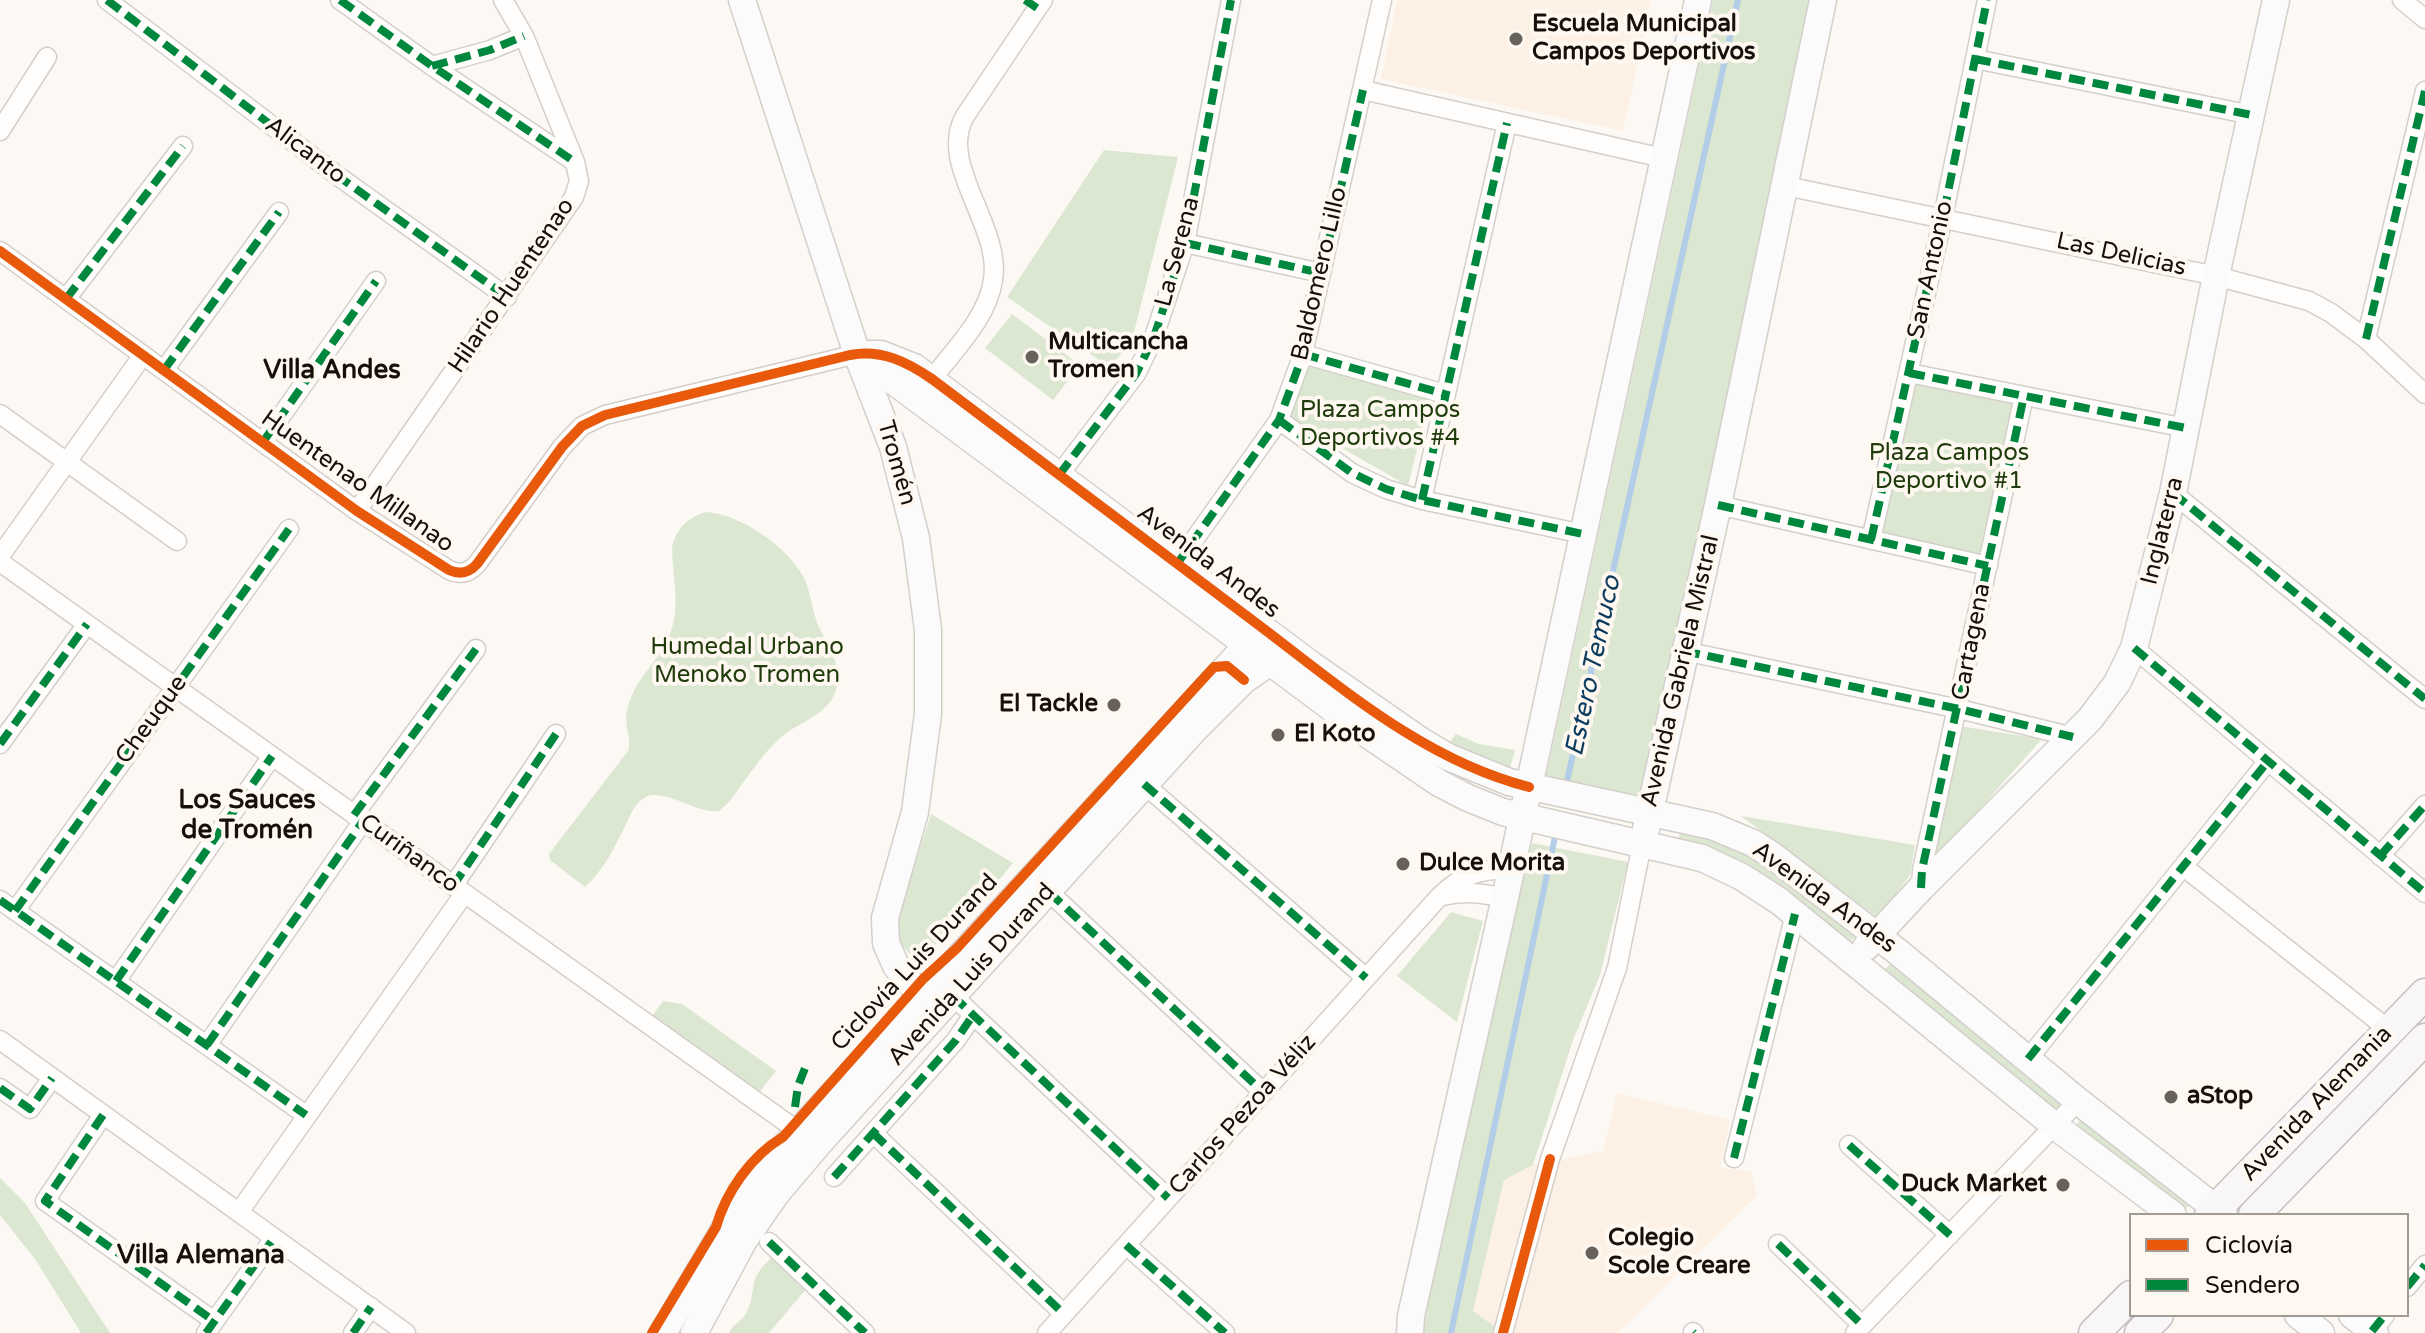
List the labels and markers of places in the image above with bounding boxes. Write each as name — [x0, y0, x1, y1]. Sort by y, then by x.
place label: Escuela Municipal Campos Deportivos — [1532, 11, 1756, 67]
marker: Escuela Municipal Campos Deportivos — [1507, 30, 1525, 48]
place label: Multicancha Tromen — [1048, 329, 1188, 385]
marker: Multicancha Tromen — [1023, 348, 1041, 366]
place label: El Tackle — [999, 691, 1098, 719]
marker: El Tackle — [1105, 696, 1123, 714]
place label: El Koto — [1294, 721, 1376, 749]
marker: El Koto — [1269, 726, 1287, 744]
place label: Dulce Morita — [1419, 850, 1565, 878]
marker: Dulce Morita — [1394, 855, 1412, 873]
place label: aStop — [2187, 1083, 2253, 1111]
marker: aStop — [2162, 1088, 2180, 1106]
place label: Duck Market — [1901, 1171, 2047, 1199]
marker: Duck Market — [2054, 1176, 2072, 1194]
place label: Colegio Scole Creare — [1608, 1225, 1751, 1281]
marker: Colegio Scole Creare — [1583, 1244, 1601, 1262]

